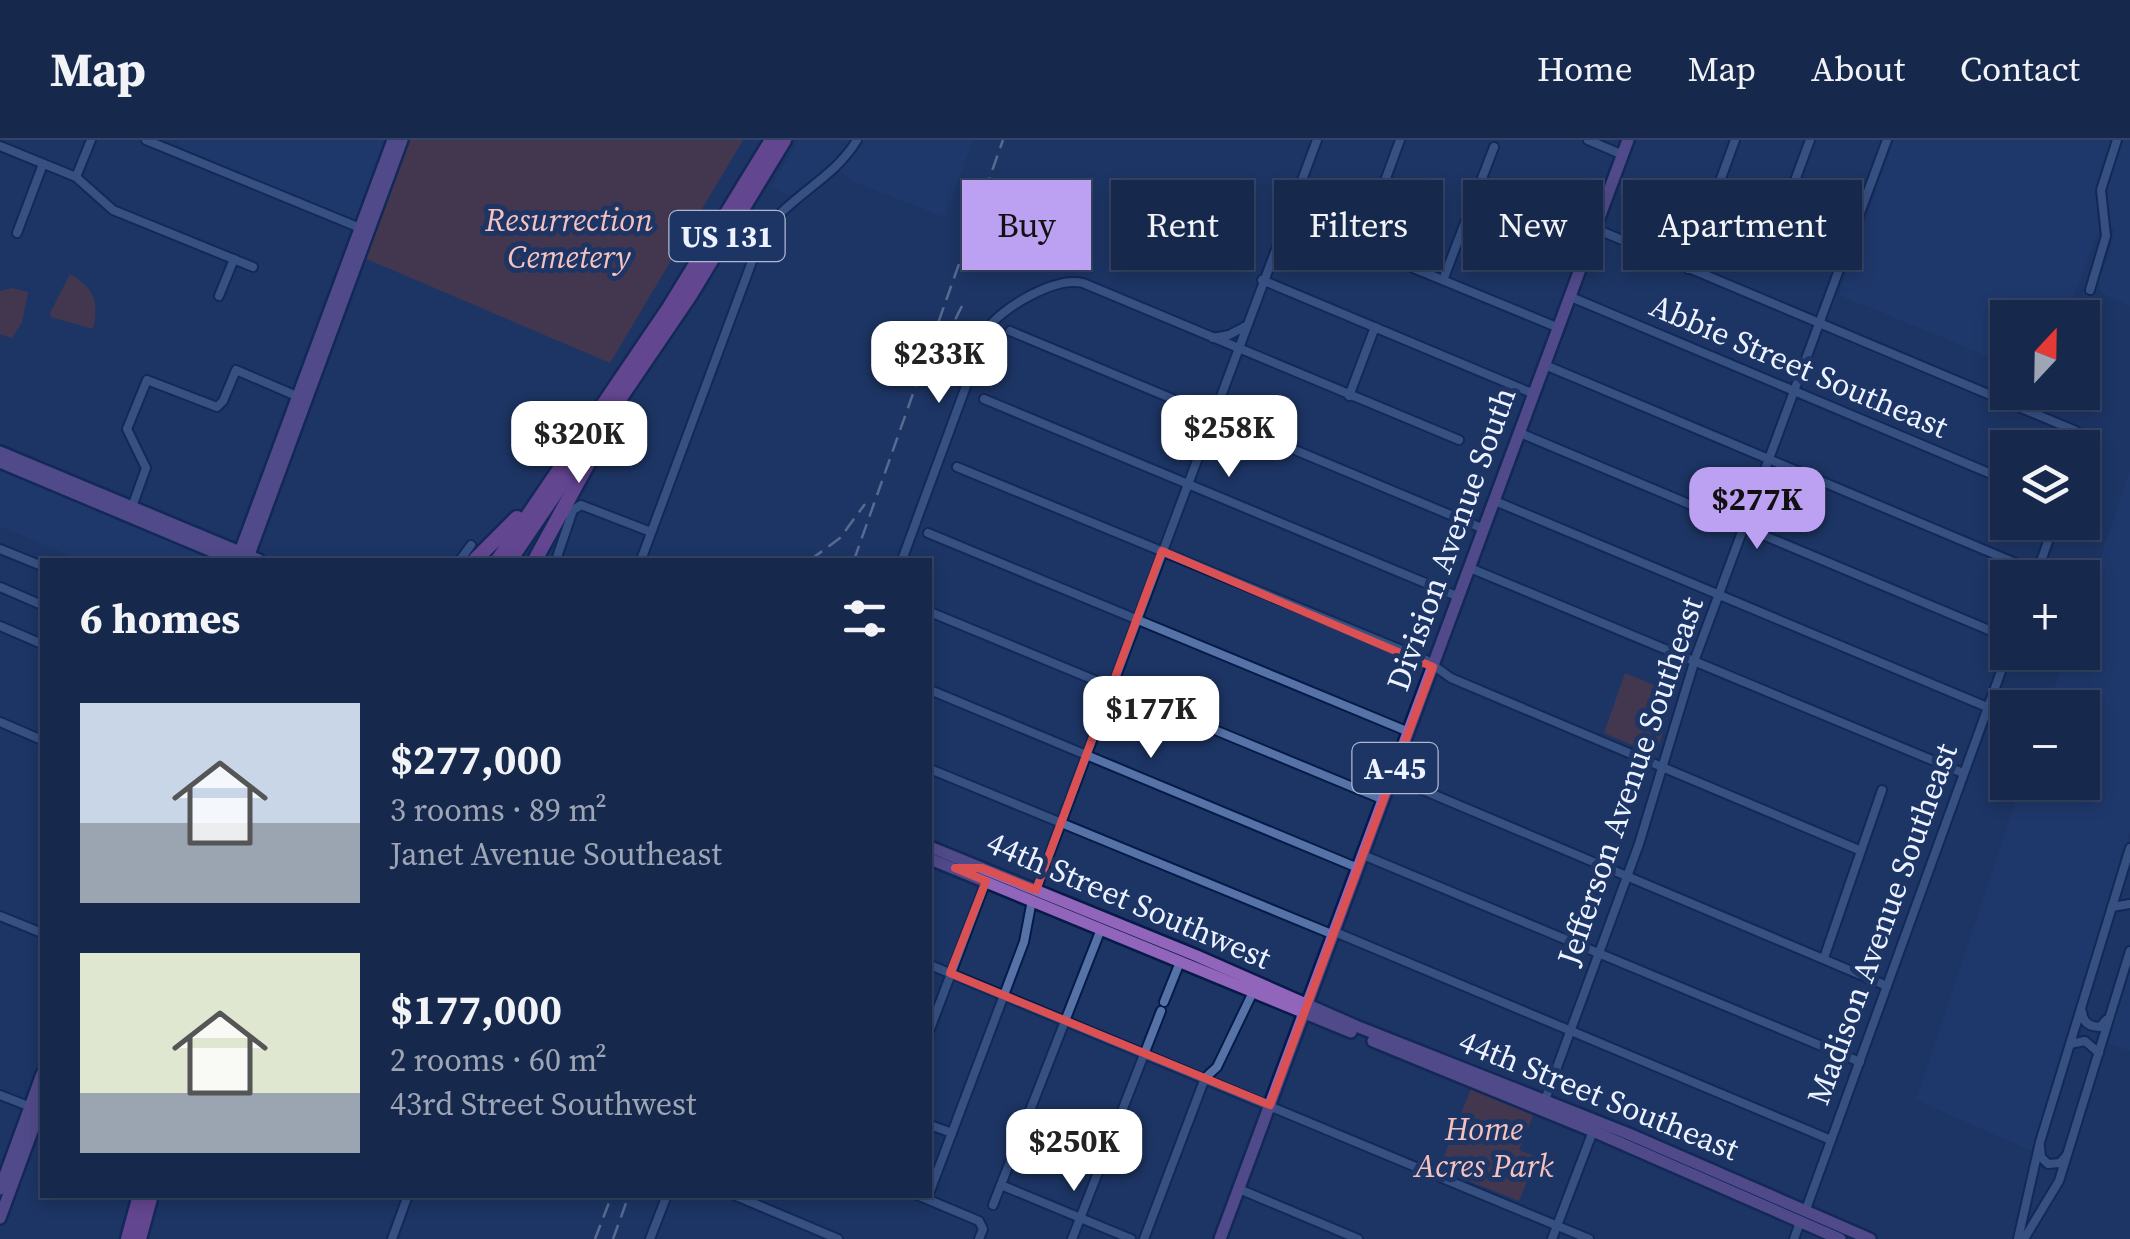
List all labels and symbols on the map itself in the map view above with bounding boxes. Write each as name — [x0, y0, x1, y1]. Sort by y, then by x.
park label: Resurrection Cemetery — [484, 198, 653, 279]
road number: US 131 — [670, 211, 784, 261]
street label: Abbie Street Southeast — [1643, 283, 1955, 449]
north arrow — [1990, 300, 2100, 410]
pin: $233K — [869, 321, 1009, 406]
street label: Division Avenue South — [1376, 381, 1526, 697]
pin: $258K — [1159, 395, 1299, 480]
pin: $320K — [509, 401, 649, 486]
pin: $277K — [1687, 467, 1827, 552]
street label: Jefferson Avenue Southeast — [1546, 590, 1714, 972]
pin: $177K — [1081, 676, 1221, 761]
street label: Madison Avenue Southeast — [1796, 737, 1968, 1111]
road number: A-45 — [1352, 743, 1438, 793]
street label: 44th Street Southwest — [980, 820, 1278, 980]
street label: 44th Street Southeast — [1453, 1019, 1746, 1171]
park label: Home Acres Park — [1412, 1107, 1555, 1188]
pin: $250K — [1004, 1109, 1144, 1194]

